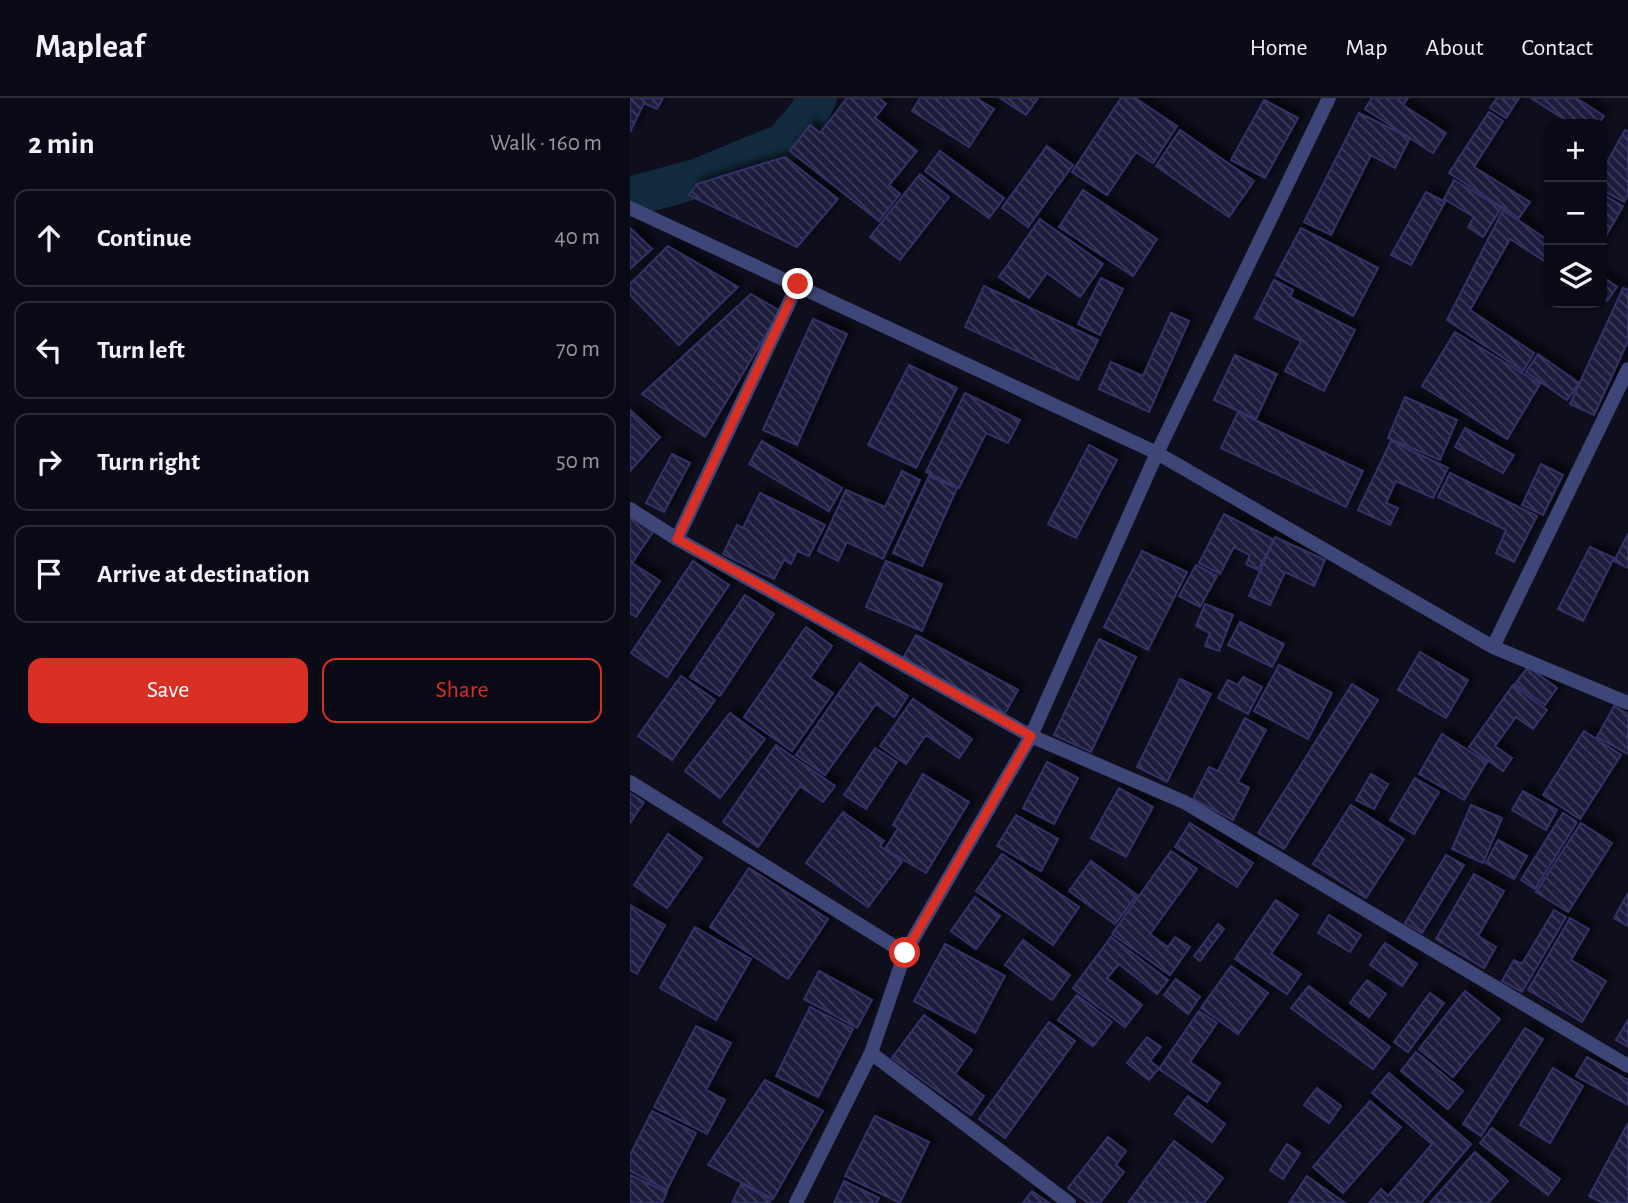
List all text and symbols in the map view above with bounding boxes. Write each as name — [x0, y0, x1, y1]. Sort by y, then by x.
text: Mapleaf — [35, 31, 145, 64]
text: Home — [1250, 36, 1308, 60]
text: Map — [1346, 36, 1388, 60]
text: About — [1426, 36, 1483, 60]
text: Contact — [1521, 36, 1593, 60]
map controls — [1544, 119, 1607, 308]
button: + — [1544, 119, 1607, 182]
text: 2 min — [28, 129, 95, 159]
text: Walk · 160 m — [490, 132, 602, 155]
button: − — [1544, 182, 1607, 245]
icon: ahead — [30, 219, 68, 257]
text: Continue — [97, 225, 192, 251]
text: 40 m — [555, 226, 600, 249]
button: layers — [1544, 245, 1607, 308]
route end — [782, 268, 813, 299]
icon: left — [30, 331, 68, 369]
text: Turn left — [97, 337, 185, 363]
text: 70 m — [556, 338, 600, 361]
icon: right — [30, 443, 68, 481]
text: Turn right — [97, 449, 200, 475]
text: 50 m — [556, 450, 600, 473]
icon: arrive — [30, 555, 68, 593]
text: Arrive at destination — [97, 561, 310, 587]
button: Save — [28, 658, 308, 723]
button: Share — [322, 658, 602, 723]
route start — [889, 937, 920, 968]

